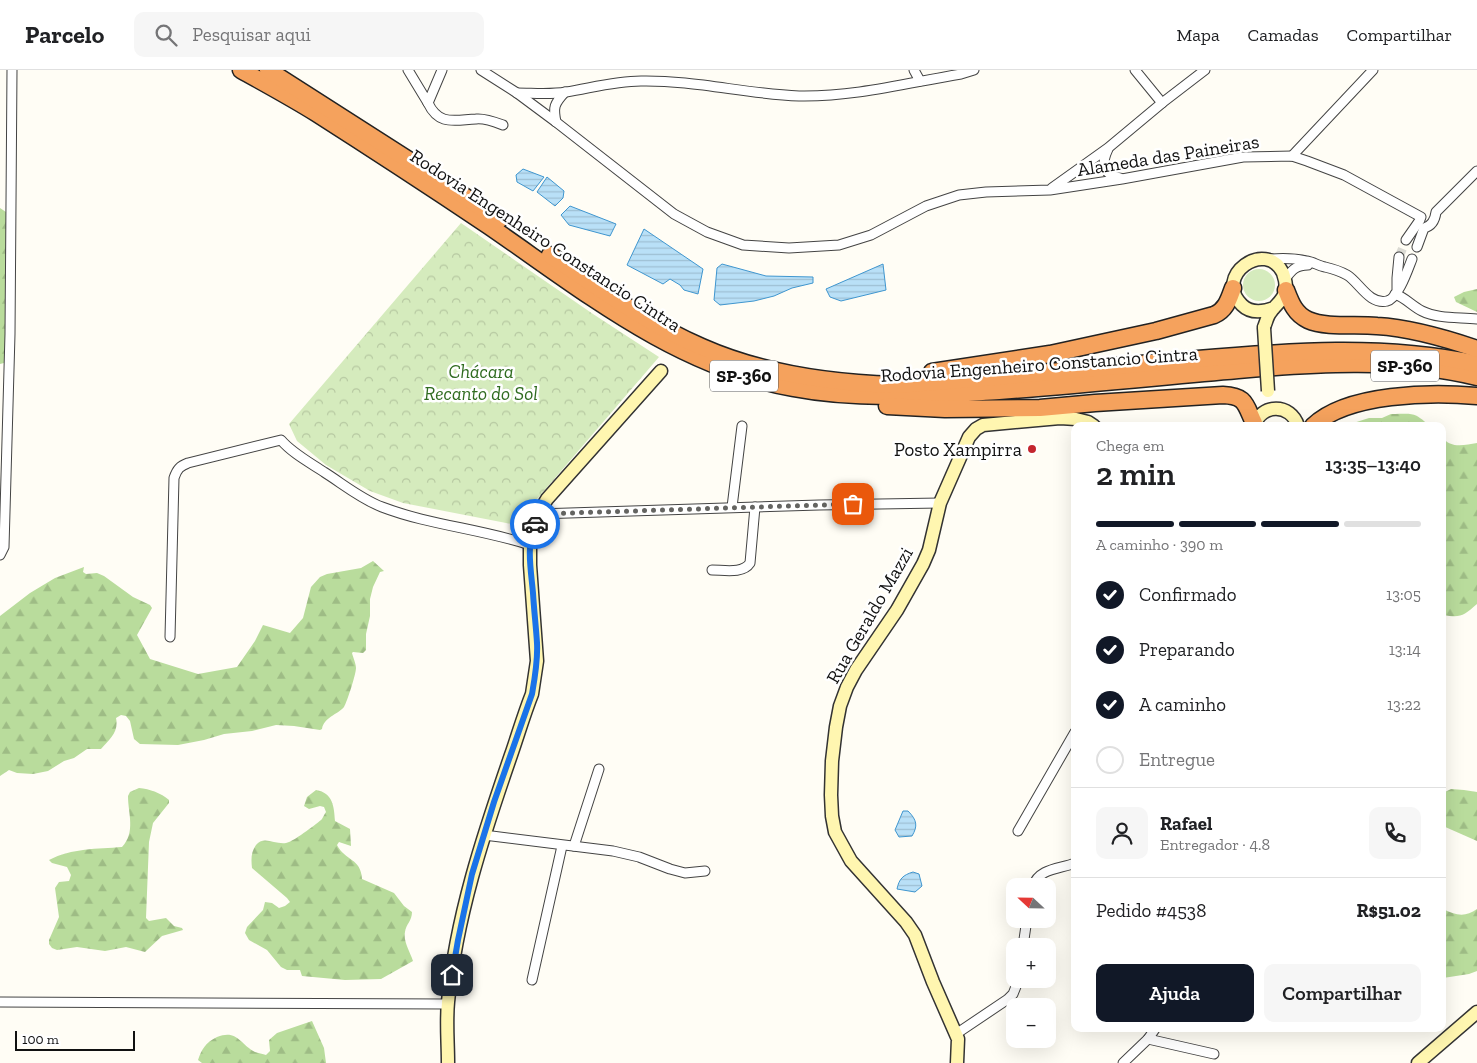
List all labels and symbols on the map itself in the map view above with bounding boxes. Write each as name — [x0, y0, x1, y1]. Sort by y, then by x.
street label: Alameda das Paineiras — [1075, 130, 1261, 181]
street label: Rodovia Engenheiro Constancio Cintra — [406, 144, 685, 337]
street label: Rodovia Engenheiro Constancio Cintra — [880, 342, 1198, 387]
road number: SP-360 — [1371, 350, 1439, 382]
park label: Chácara Recanto do Sol — [424, 360, 538, 405]
road number: SP-360 — [710, 360, 778, 392]
place label: Posto Xampirra — [894, 438, 1022, 461]
marker: Posto Xampirra — [1026, 443, 1038, 455]
pin — [832, 483, 874, 525]
courier — [510, 499, 560, 549]
street label: Rua Geraldo Mazzi — [821, 543, 918, 687]
north arrow — [1006, 878, 1056, 928]
pin — [431, 954, 473, 996]
scale bar — [15, 1028, 135, 1051]

